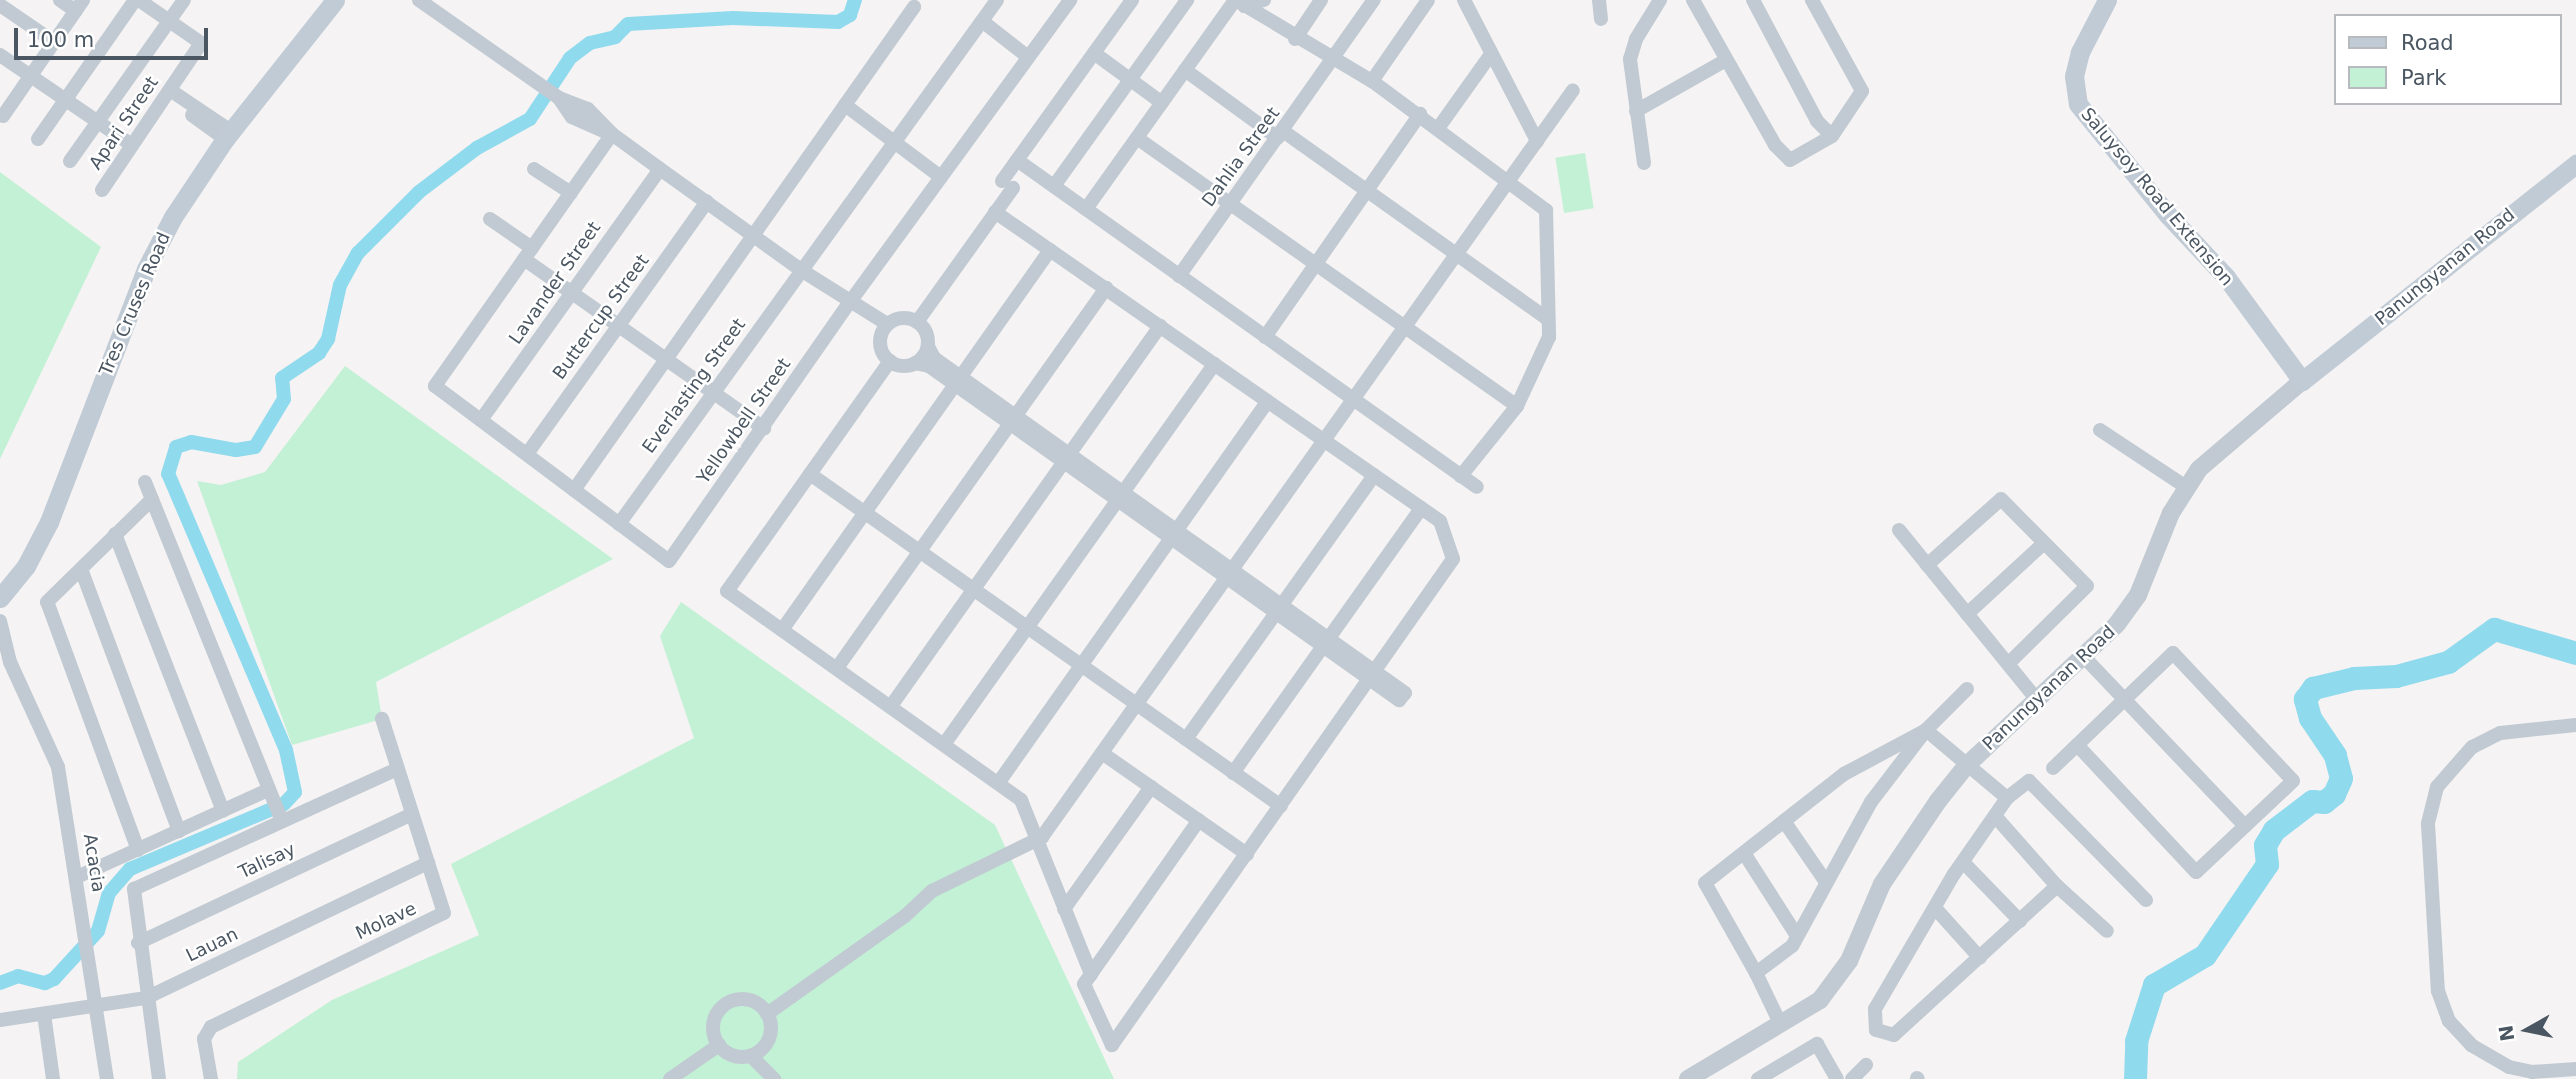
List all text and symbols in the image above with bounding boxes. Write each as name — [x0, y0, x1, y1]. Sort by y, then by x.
scale bar — [18, 14, 212, 58]
legend — [2334, 14, 2562, 105]
text: 100 m — [27, 28, 94, 52]
text: Road — [2401, 31, 2454, 55]
text: Park — [2401, 66, 2446, 90]
street label: Apari Street — [85, 72, 163, 174]
street label: Dahlia Street — [1198, 103, 1284, 211]
street label: Saluysoy Road Extension — [2076, 104, 2238, 290]
street label: Panungyanan Road — [2371, 204, 2519, 330]
street label: Lavander Street — [505, 218, 605, 348]
street label: Tres Cruses Road — [95, 229, 175, 379]
street label: Buttercup Street — [548, 250, 654, 384]
street label: Everlasting Street — [638, 314, 750, 458]
street label: Yellowbell Street — [693, 354, 795, 488]
street label: Panungyanan Road — [1978, 621, 2120, 755]
street label: Acacia — [79, 832, 109, 894]
street label: Talisay — [235, 839, 299, 883]
street label: Molave — [352, 898, 420, 944]
street label: Lauan — [183, 923, 241, 967]
north arrow — [2492, 995, 2562, 1065]
text: N — [2494, 1024, 2518, 1043]

